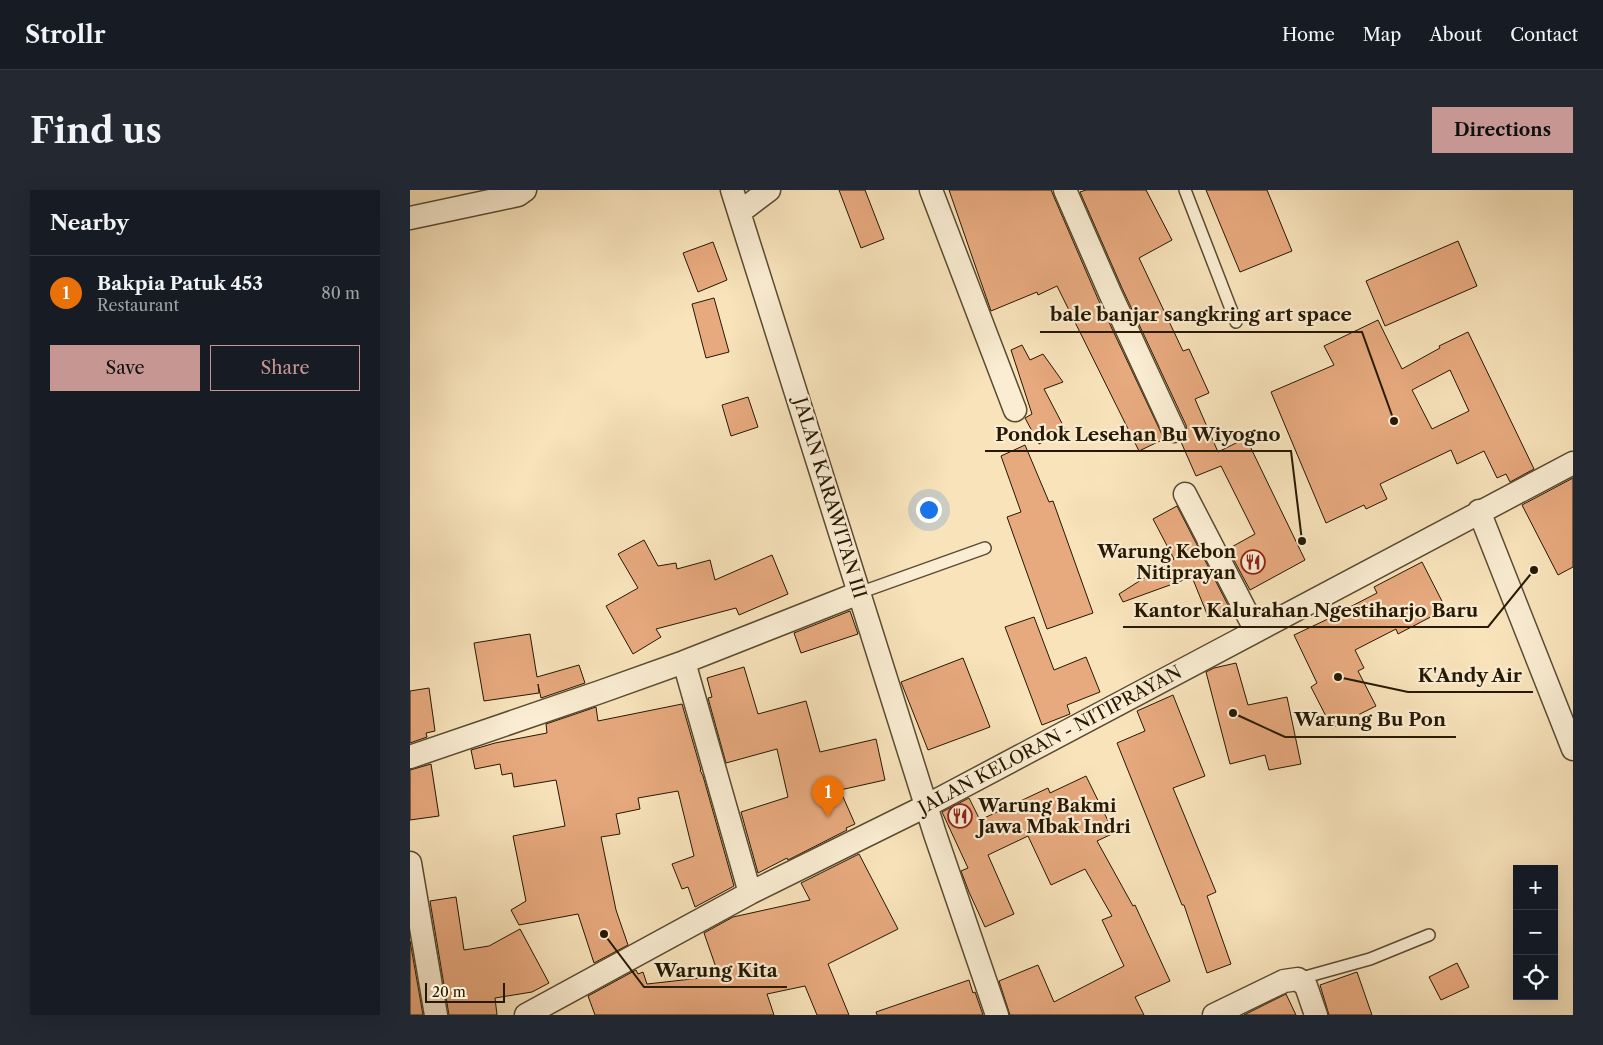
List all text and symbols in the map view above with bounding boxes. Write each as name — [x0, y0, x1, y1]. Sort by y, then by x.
text: Strollr — [25, 20, 105, 49]
text: Home — [1282, 24, 1335, 46]
text: Map — [1363, 24, 1401, 46]
text: About — [1429, 24, 1482, 46]
text: Contact — [1510, 24, 1578, 46]
button: Directions — [1432, 107, 1573, 153]
text: Find us — [30, 109, 162, 152]
text: Nearby — [50, 210, 129, 235]
text: Bakpia Patuk 453 — [97, 272, 263, 295]
text: 1 — [62, 283, 70, 303]
text: 80 m — [321, 283, 360, 303]
text: Restaurant — [97, 295, 179, 315]
callout: bale banjar sangkring art space — [1040, 298, 1362, 332]
text: bale banjar sangkring art space — [1049, 303, 1352, 326]
button: Save — [50, 345, 200, 391]
button: Share — [210, 345, 360, 391]
street label: JALAN KARAWITAN III — [788, 392, 871, 601]
callout: Pondok Lesehan Bu Wiyogno — [985, 417, 1291, 451]
text: Pondok Lesehan Bu Wiyogno — [995, 423, 1281, 446]
your location — [916, 497, 942, 523]
place label: Warung Kebon Nitiprayan — [1096, 541, 1237, 584]
restaurant icon: Warung Kebon Nitiprayan — [1240, 549, 1266, 575]
callout: Kantor Kalurahan Ngestiharjo Baru — [1123, 593, 1488, 627]
text: Kantor Kalurahan Ngestiharjo Baru — [1134, 599, 1479, 622]
callout: K'Andy Air — [1408, 658, 1533, 692]
street label: JALAN KELORAN - NITIPRAYAN — [912, 661, 1186, 820]
text: K'Andy Air — [1418, 664, 1523, 687]
callout: Warung Bu Pon — [1285, 703, 1456, 737]
text: Warung Bu Pon — [1293, 708, 1446, 731]
pin: 1 — [812, 776, 844, 817]
place label: Warung Bakmi Jawa Mbak Indri — [975, 795, 1131, 838]
restaurant icon: Warung Bakmi Jawa Mbak Indri — [947, 803, 973, 829]
map controls — [1513, 865, 1558, 1000]
button: + — [1513, 865, 1558, 910]
button: − — [1513, 910, 1558, 955]
callout: Warung Kita — [644, 953, 787, 987]
button: locate — [1513, 955, 1558, 1000]
text: Warung Kita — [653, 959, 779, 982]
scale bar — [425, 980, 505, 1003]
text: 20 m — [432, 983, 466, 1001]

